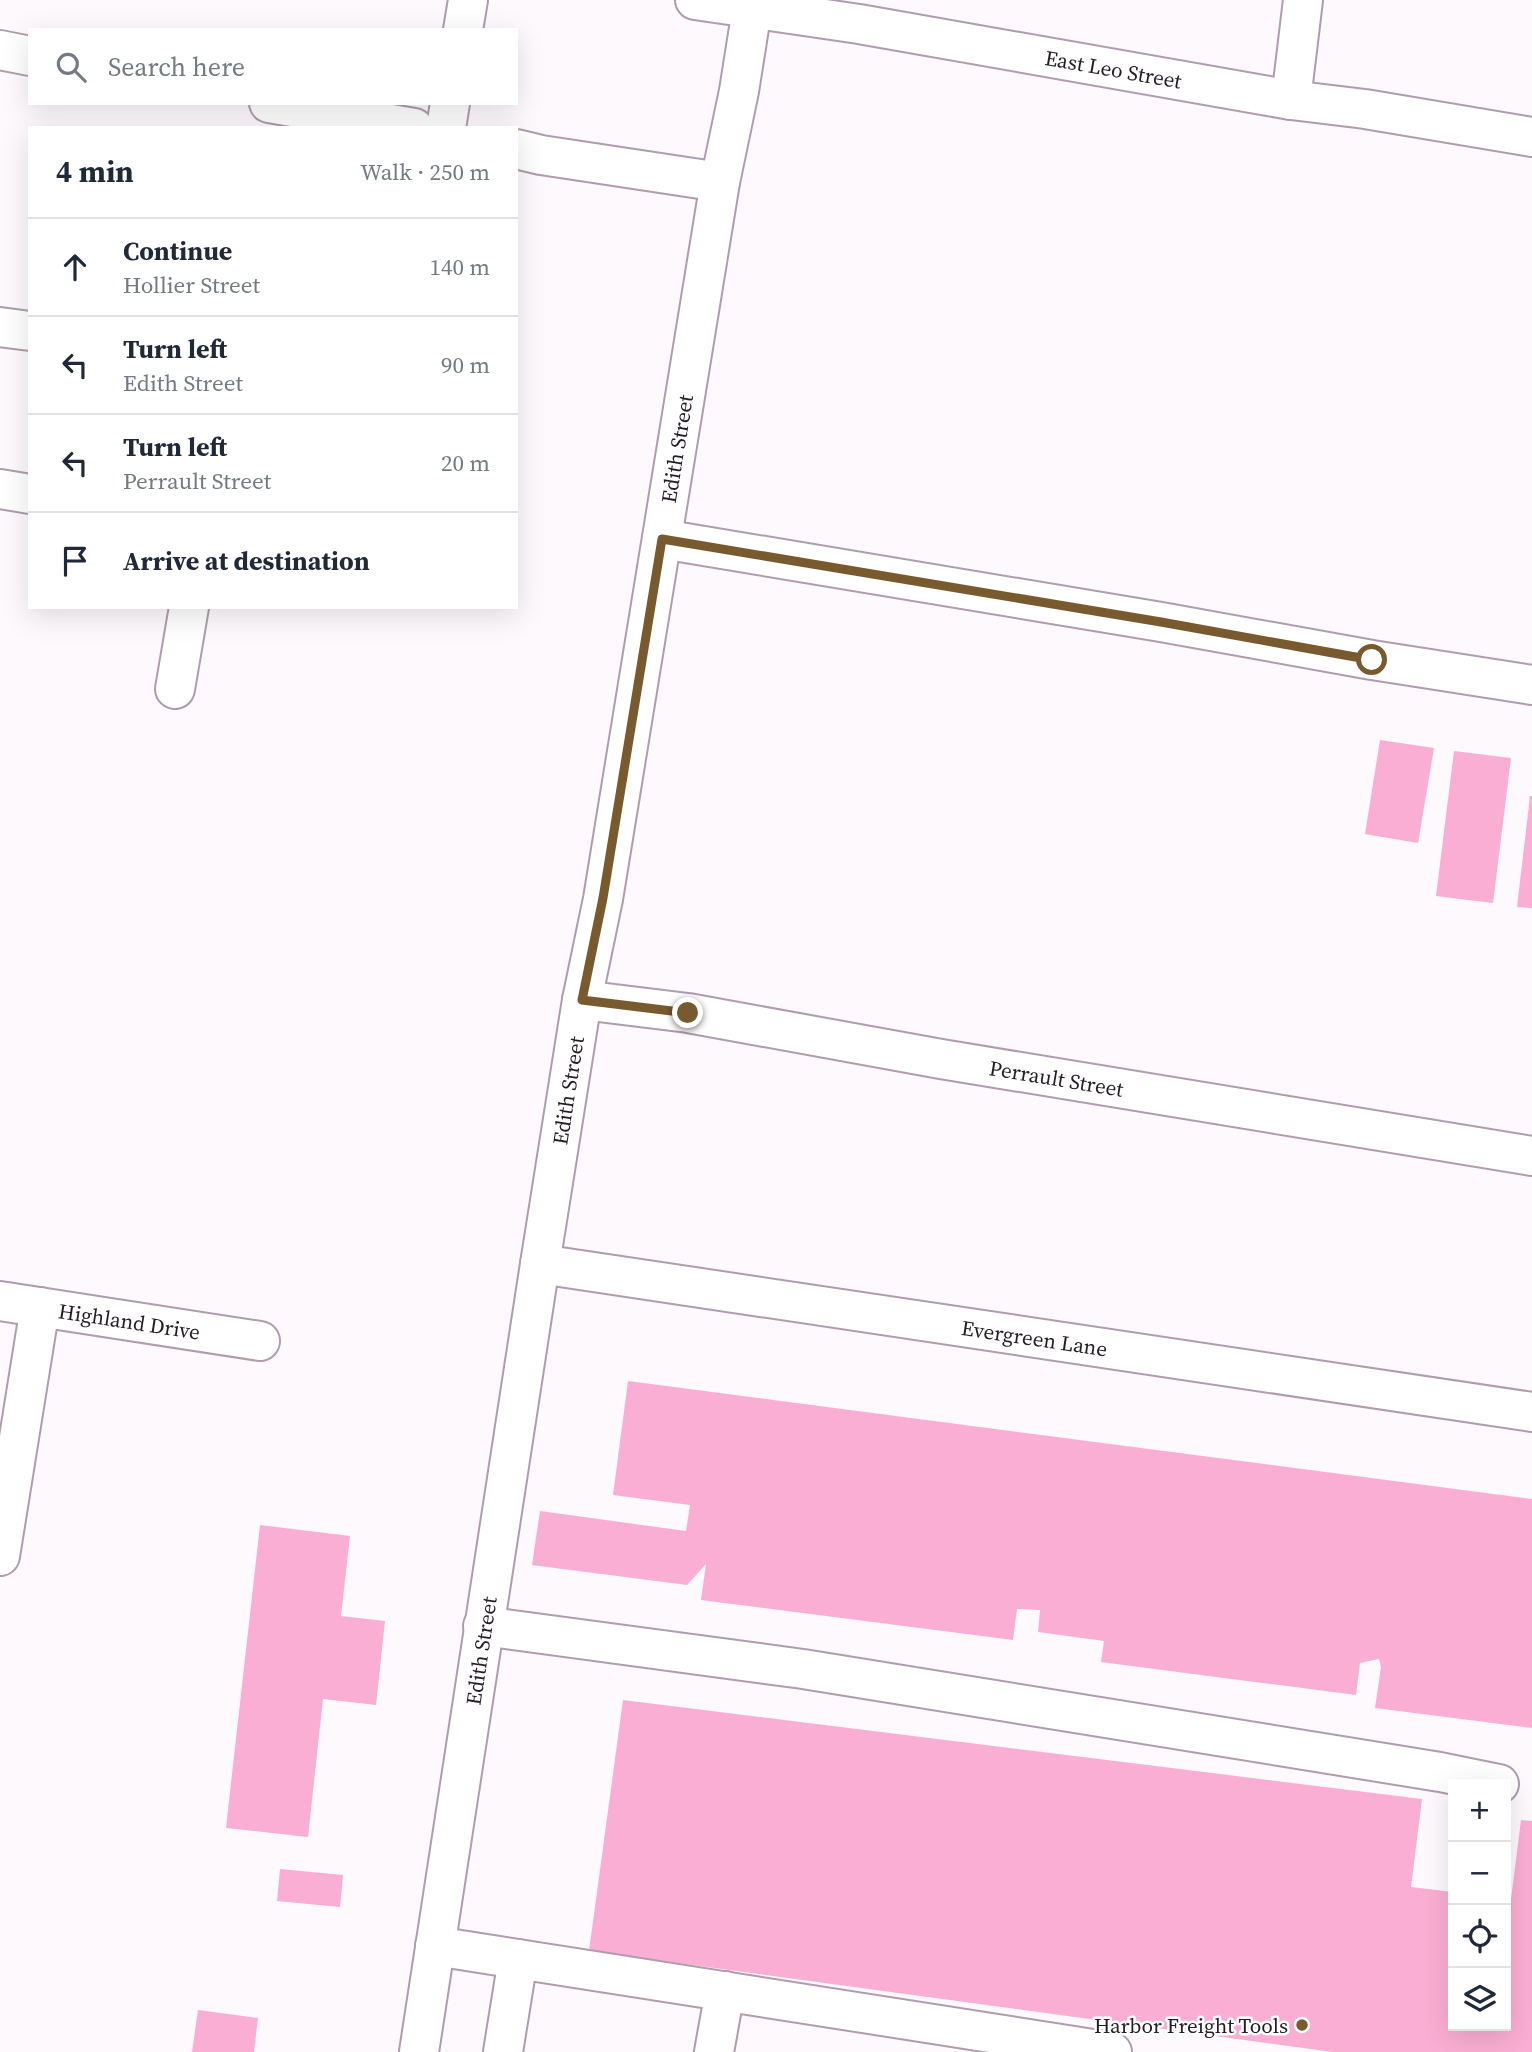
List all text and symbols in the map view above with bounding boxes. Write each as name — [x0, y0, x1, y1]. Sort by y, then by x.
search box — [28, 28, 518, 105]
street label: East Leo Street — [1043, 42, 1184, 95]
icon: search — [52, 48, 90, 86]
text: Search here — [108, 49, 245, 85]
text: 4 min — [56, 151, 134, 192]
text: Walk · 250 m — [360, 156, 490, 188]
text: Continue — [123, 233, 232, 269]
icon: ahead — [56, 248, 94, 286]
text: 140 m — [429, 251, 490, 283]
text: Hollier Street — [123, 269, 260, 301]
text: Turn left — [123, 331, 227, 367]
icon: left — [56, 346, 94, 384]
text: 90 m — [441, 349, 490, 381]
text: Edith Street — [123, 367, 243, 399]
street label: Edith Street — [653, 392, 700, 505]
text: Turn left — [123, 429, 227, 465]
icon: left — [56, 444, 94, 482]
text: 20 m — [441, 447, 490, 479]
text: Perrault Street — [123, 465, 271, 497]
icon: arrive — [56, 542, 94, 580]
text: Arrive at destination — [123, 543, 370, 579]
route start — [1356, 644, 1387, 675]
route end — [672, 997, 703, 1028]
street label: Edith Street — [545, 1034, 591, 1147]
street label: Perrault Street — [987, 1053, 1126, 1103]
street label: Highland Drive — [57, 1296, 202, 1346]
street label: Evergreen Lane — [960, 1313, 1109, 1363]
street label: Edith Street — [458, 1594, 503, 1707]
map controls — [1448, 1779, 1511, 2031]
button: + — [1448, 1779, 1511, 1842]
button: − — [1448, 1842, 1511, 1905]
button: locate — [1448, 1905, 1511, 1968]
button: layers — [1448, 1968, 1511, 2031]
place label: Harbor Freight Tools — [1094, 2011, 1288, 2040]
marker: Harbor Freight Tools — [1294, 2017, 1310, 2033]

